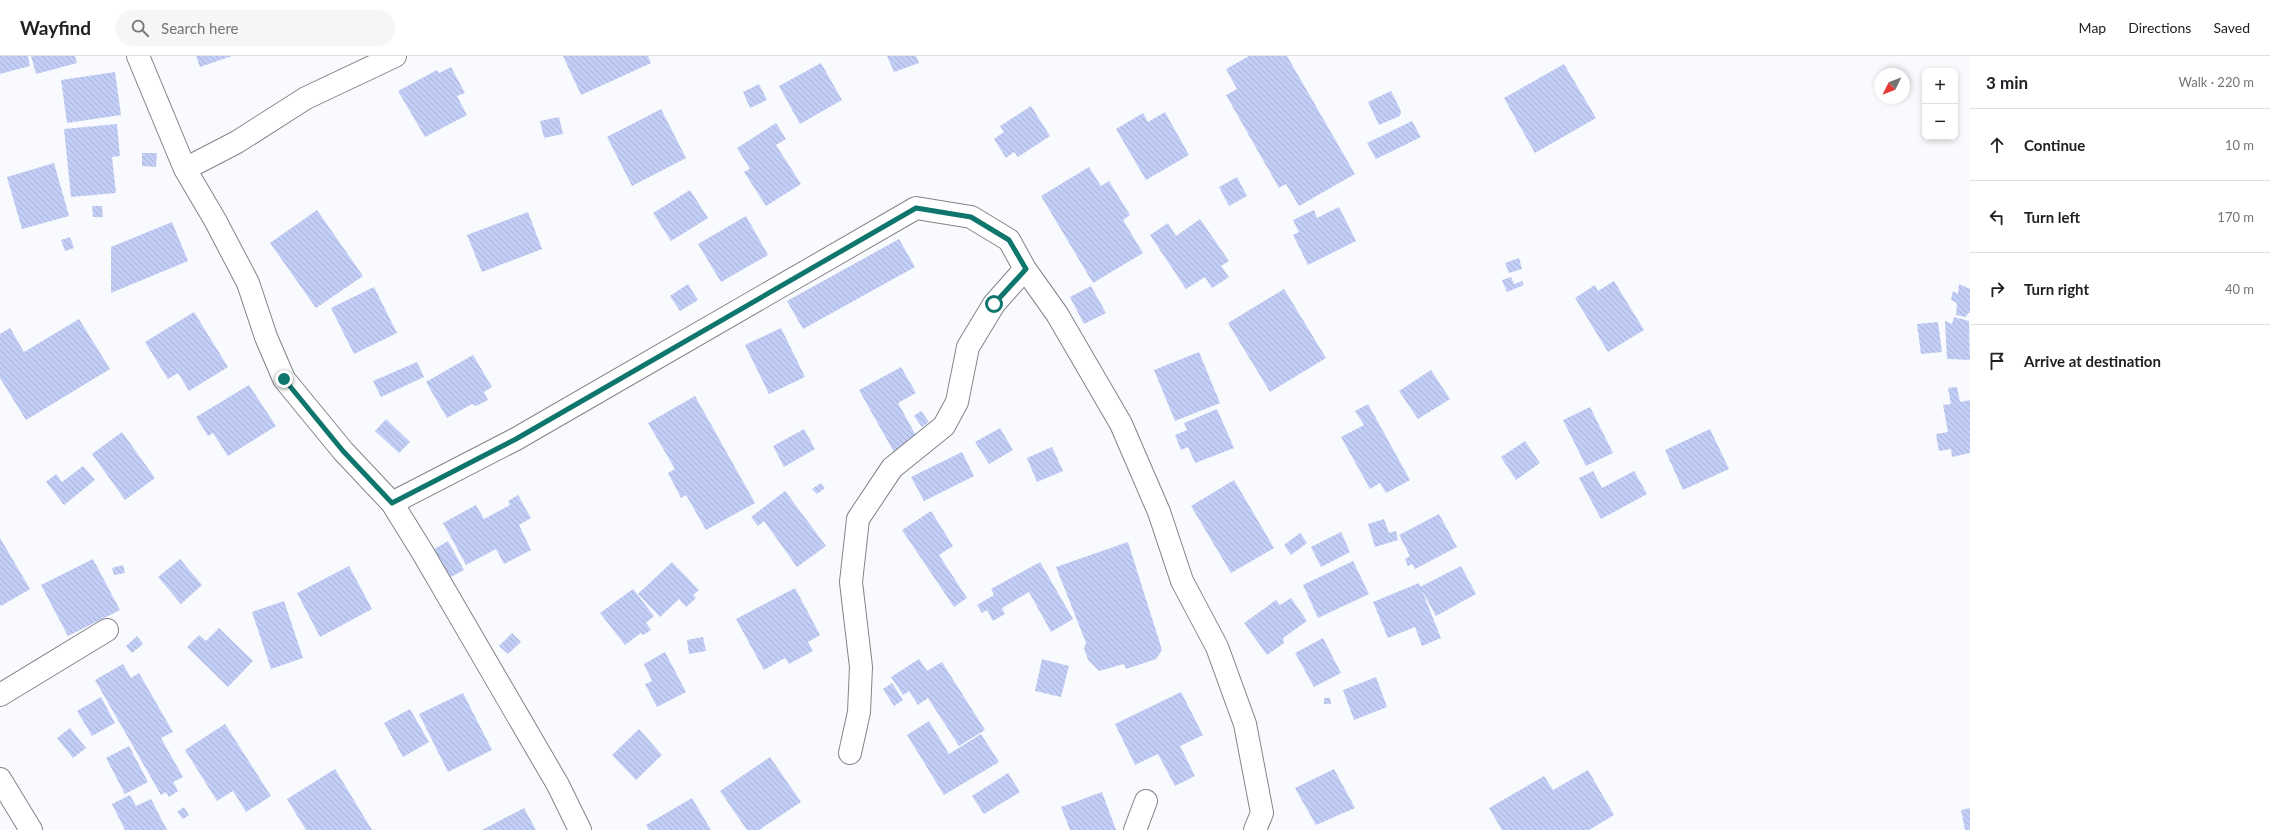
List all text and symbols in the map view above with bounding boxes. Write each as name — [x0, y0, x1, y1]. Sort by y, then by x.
search box — [115, 10, 395, 46]
text: Wayfind — [20, 16, 91, 39]
icon: search — [129, 17, 151, 39]
text: Search here — [161, 19, 238, 37]
text: Map — [2079, 19, 2106, 36]
text: Directions — [2128, 19, 2191, 36]
text: Saved — [2213, 19, 2250, 36]
north arrow — [1874, 68, 1910, 104]
map controls — [1922, 68, 1958, 140]
button: + — [1922, 68, 1958, 104]
text: 3 min — [1986, 72, 2028, 93]
text: Walk · 220 m — [2178, 74, 2254, 90]
button: − — [1922, 104, 1958, 140]
icon: ahead — [1986, 134, 2008, 156]
text: Continue — [2024, 136, 2085, 154]
text: 10 m — [2225, 137, 2254, 153]
icon: left — [1986, 206, 2008, 228]
text: Turn left — [2024, 208, 2080, 226]
text: 170 m — [2217, 209, 2254, 225]
icon: right — [1986, 278, 2008, 300]
text: Turn right — [2024, 280, 2089, 298]
text: 40 m — [2225, 281, 2254, 297]
route start — [985, 295, 1003, 313]
icon: arrive — [1986, 350, 2008, 372]
text: Arrive at destination — [2024, 352, 2161, 370]
route end — [275, 370, 293, 388]

